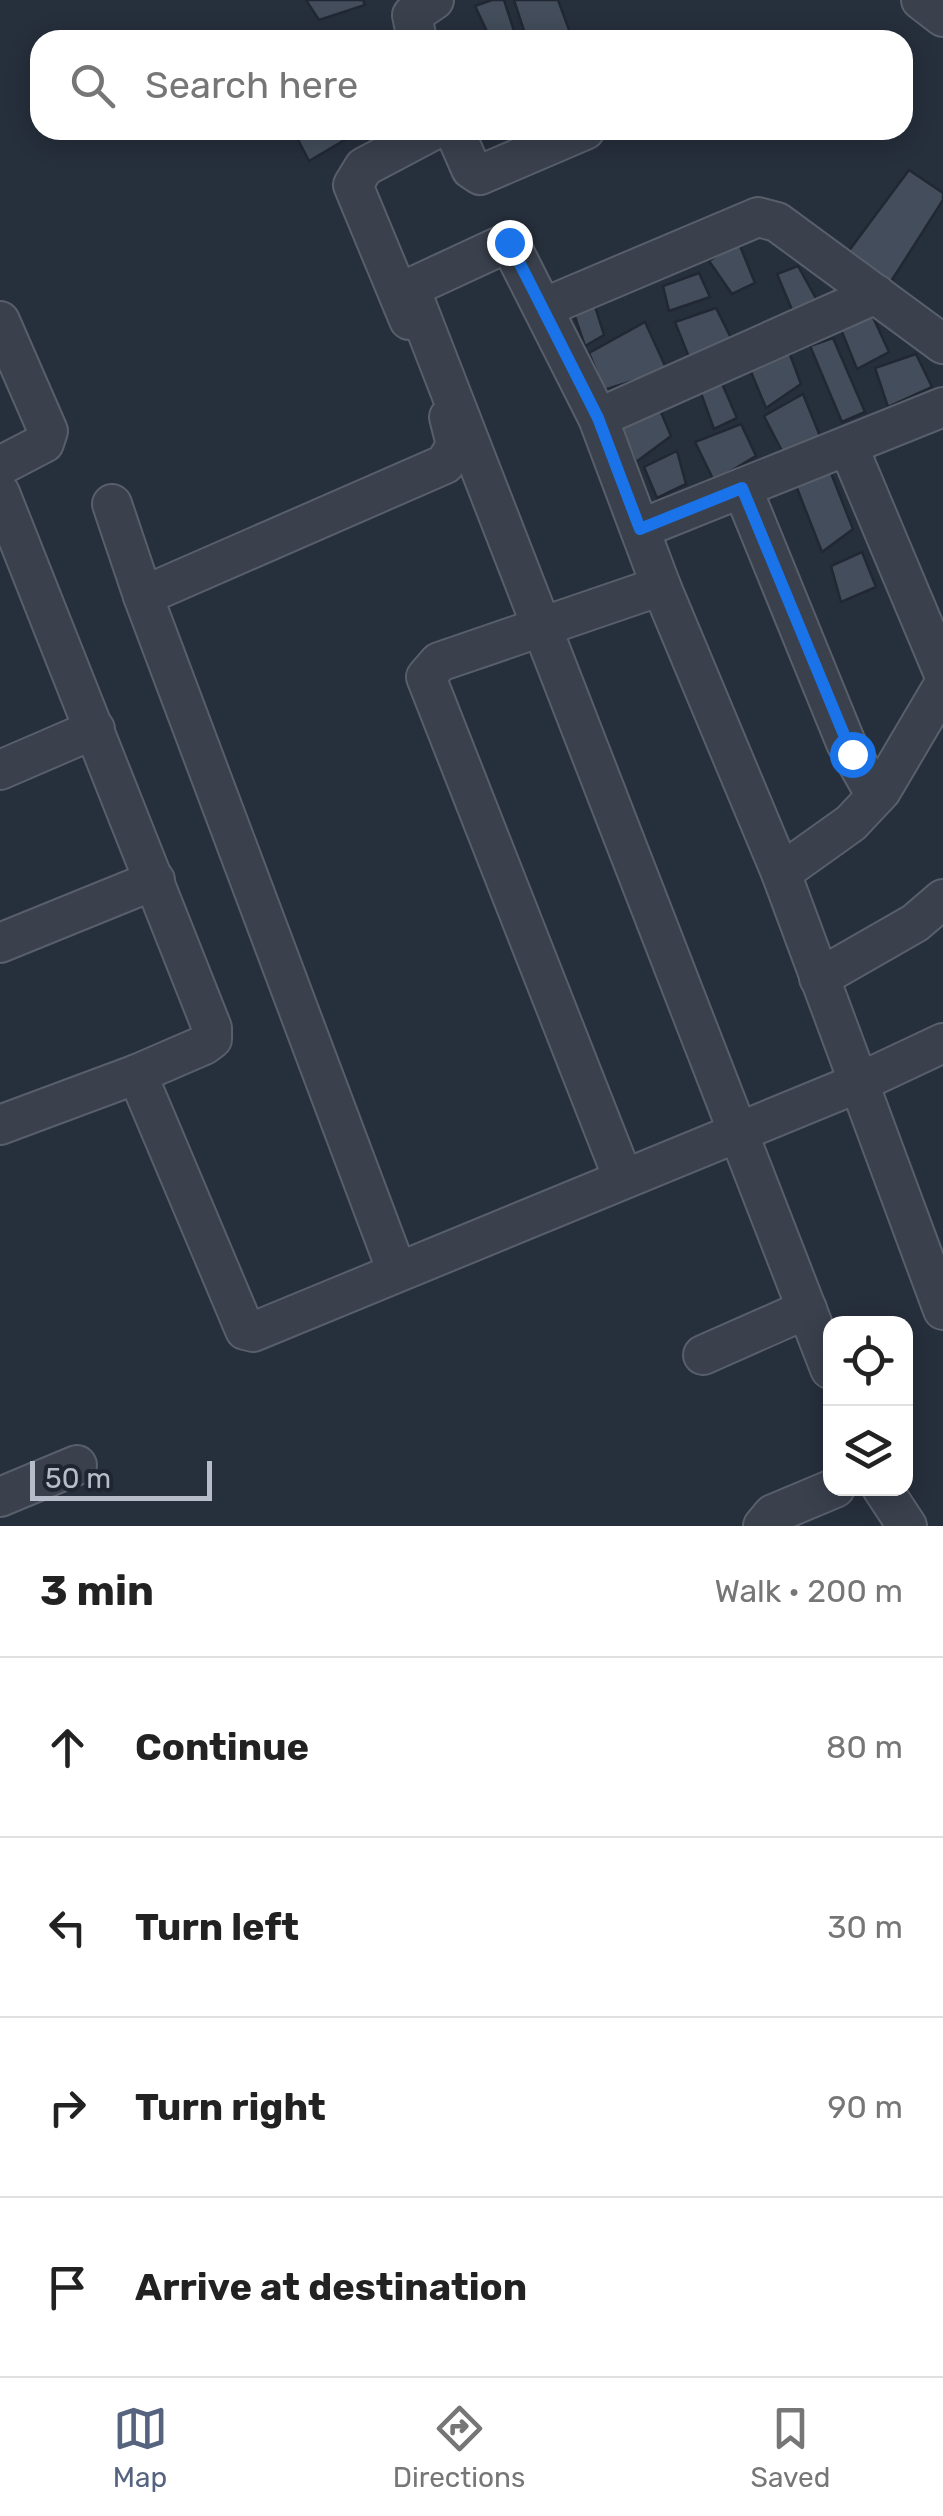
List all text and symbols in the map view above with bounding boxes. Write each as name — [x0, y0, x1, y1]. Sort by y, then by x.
search box — [30, 30, 913, 140]
icon: search — [65, 58, 120, 113]
text: Search here — [145, 62, 358, 108]
route end — [487, 220, 533, 266]
route start — [830, 732, 876, 778]
map controls — [823, 1316, 913, 1496]
button: locate — [823, 1316, 913, 1406]
button: layers — [823, 1406, 913, 1496]
scale bar — [30, 1456, 212, 1500]
text: 50 m — [45, 1462, 111, 1495]
text: 3 min — [40, 1566, 154, 1616]
text: Walk · 200 m — [714, 1572, 903, 1610]
icon: ahead — [40, 1720, 95, 1775]
text: Continue — [135, 1724, 309, 1770]
text: 80 m — [826, 1728, 903, 1766]
icon: left — [40, 1900, 95, 1955]
text: Turn left — [135, 1904, 299, 1950]
text: 30 m — [827, 1908, 903, 1946]
icon: right — [40, 2080, 95, 2135]
text: Turn right — [135, 2084, 326, 2130]
text: 90 m — [827, 2088, 903, 2126]
icon: arrive — [40, 2260, 95, 2315]
text: Arrive at destination — [135, 2264, 527, 2310]
tab: Map — [113, 2401, 168, 2494]
tab: Directions — [393, 2401, 525, 2494]
tab: Saved — [750, 2401, 830, 2494]

